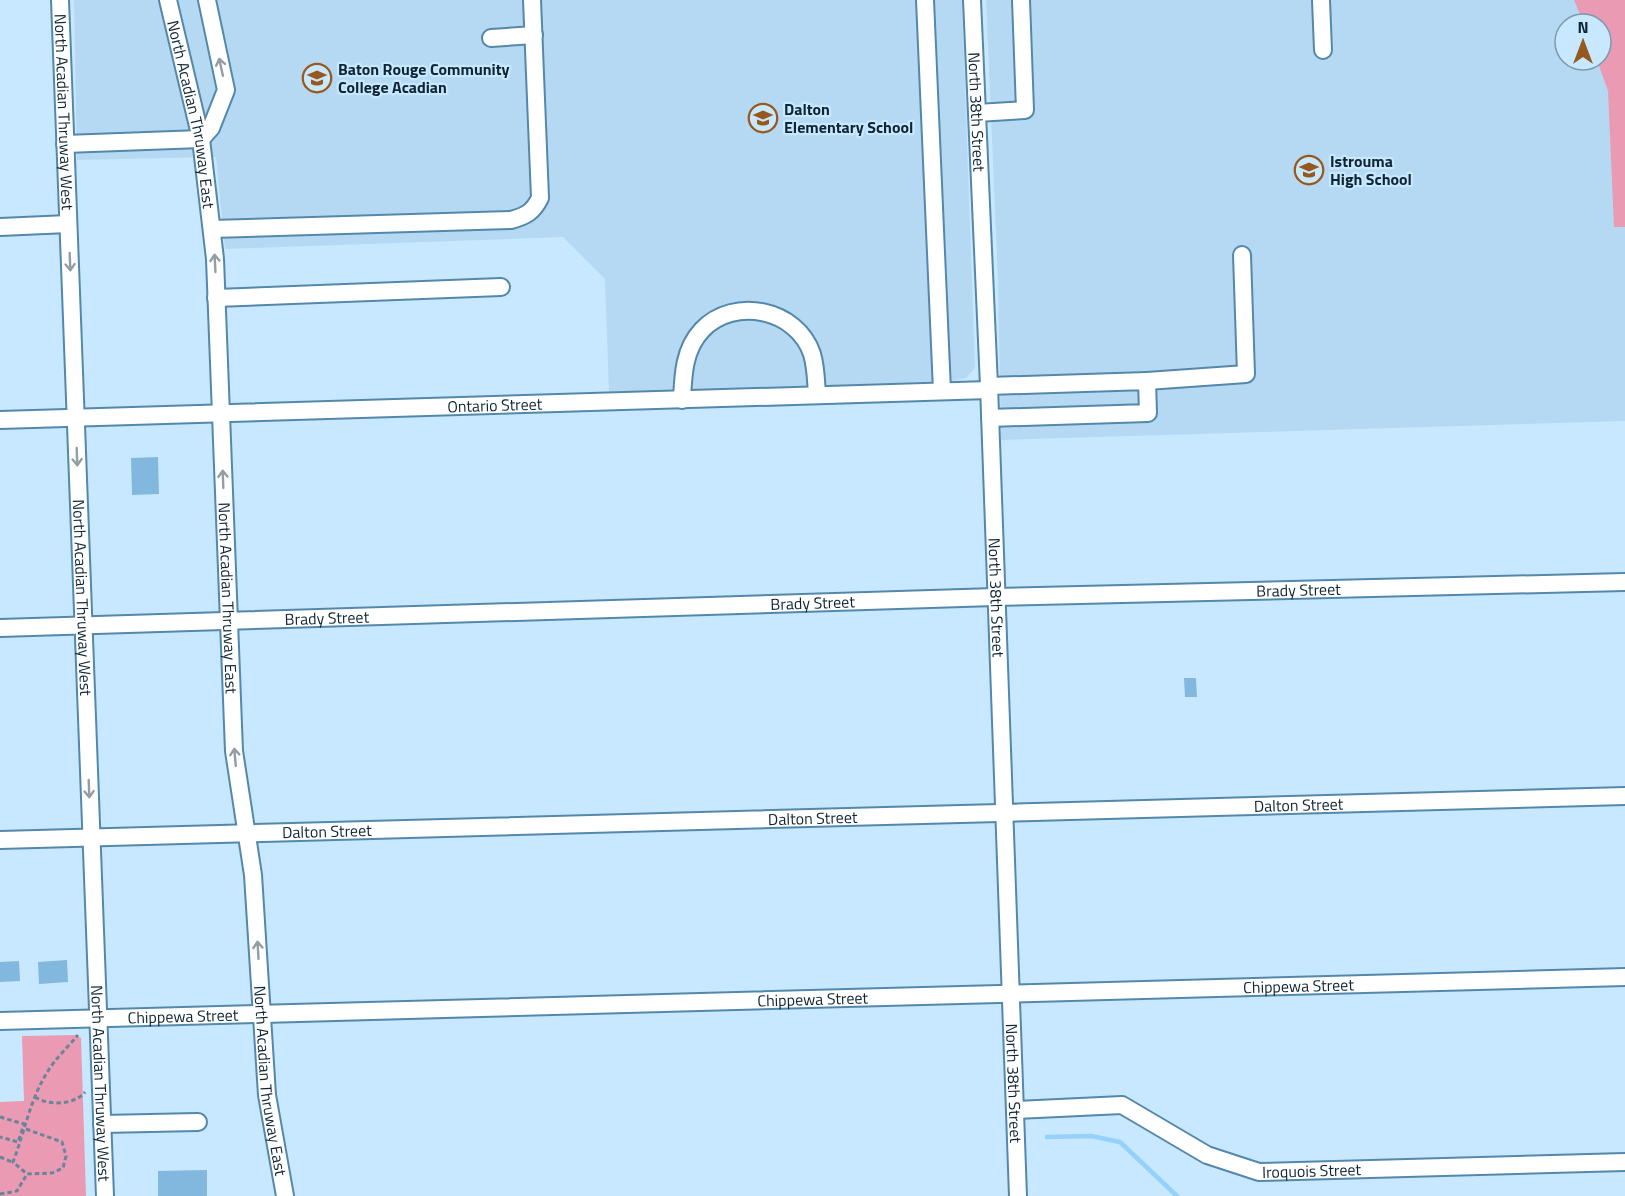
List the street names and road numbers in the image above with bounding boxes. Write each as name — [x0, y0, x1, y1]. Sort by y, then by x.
street label: North Acadian Thruway West — [49, 13, 80, 211]
street label: North Acadian Thruway East — [161, 18, 221, 210]
street label: North 38th Street — [962, 52, 992, 172]
street label: Ontario Street — [447, 392, 543, 418]
street label: North Acadian Thruway West — [67, 499, 98, 697]
street label: North Acadian Thruway East — [212, 502, 244, 695]
street label: North 38th Street — [982, 537, 1011, 658]
street label: Brady Street — [1256, 577, 1341, 603]
street label: Brady Street — [770, 589, 856, 616]
street label: Brady Street — [284, 604, 370, 631]
street label: Dalton Street — [1253, 792, 1344, 818]
street label: Dalton Street — [768, 805, 858, 831]
street label: Dalton Street — [282, 818, 372, 844]
street label: Chippewa Street — [1243, 972, 1355, 999]
street label: North Acadian Thruway West — [85, 985, 116, 1182]
street label: North Acadian Thruway East — [248, 985, 293, 1178]
street label: Chippewa Street — [757, 985, 869, 1012]
street label: Chippewa Street — [127, 1003, 239, 1030]
street label: North 38th Street — [1000, 1023, 1028, 1144]
street label: Iroquois Street — [1262, 1157, 1362, 1184]

